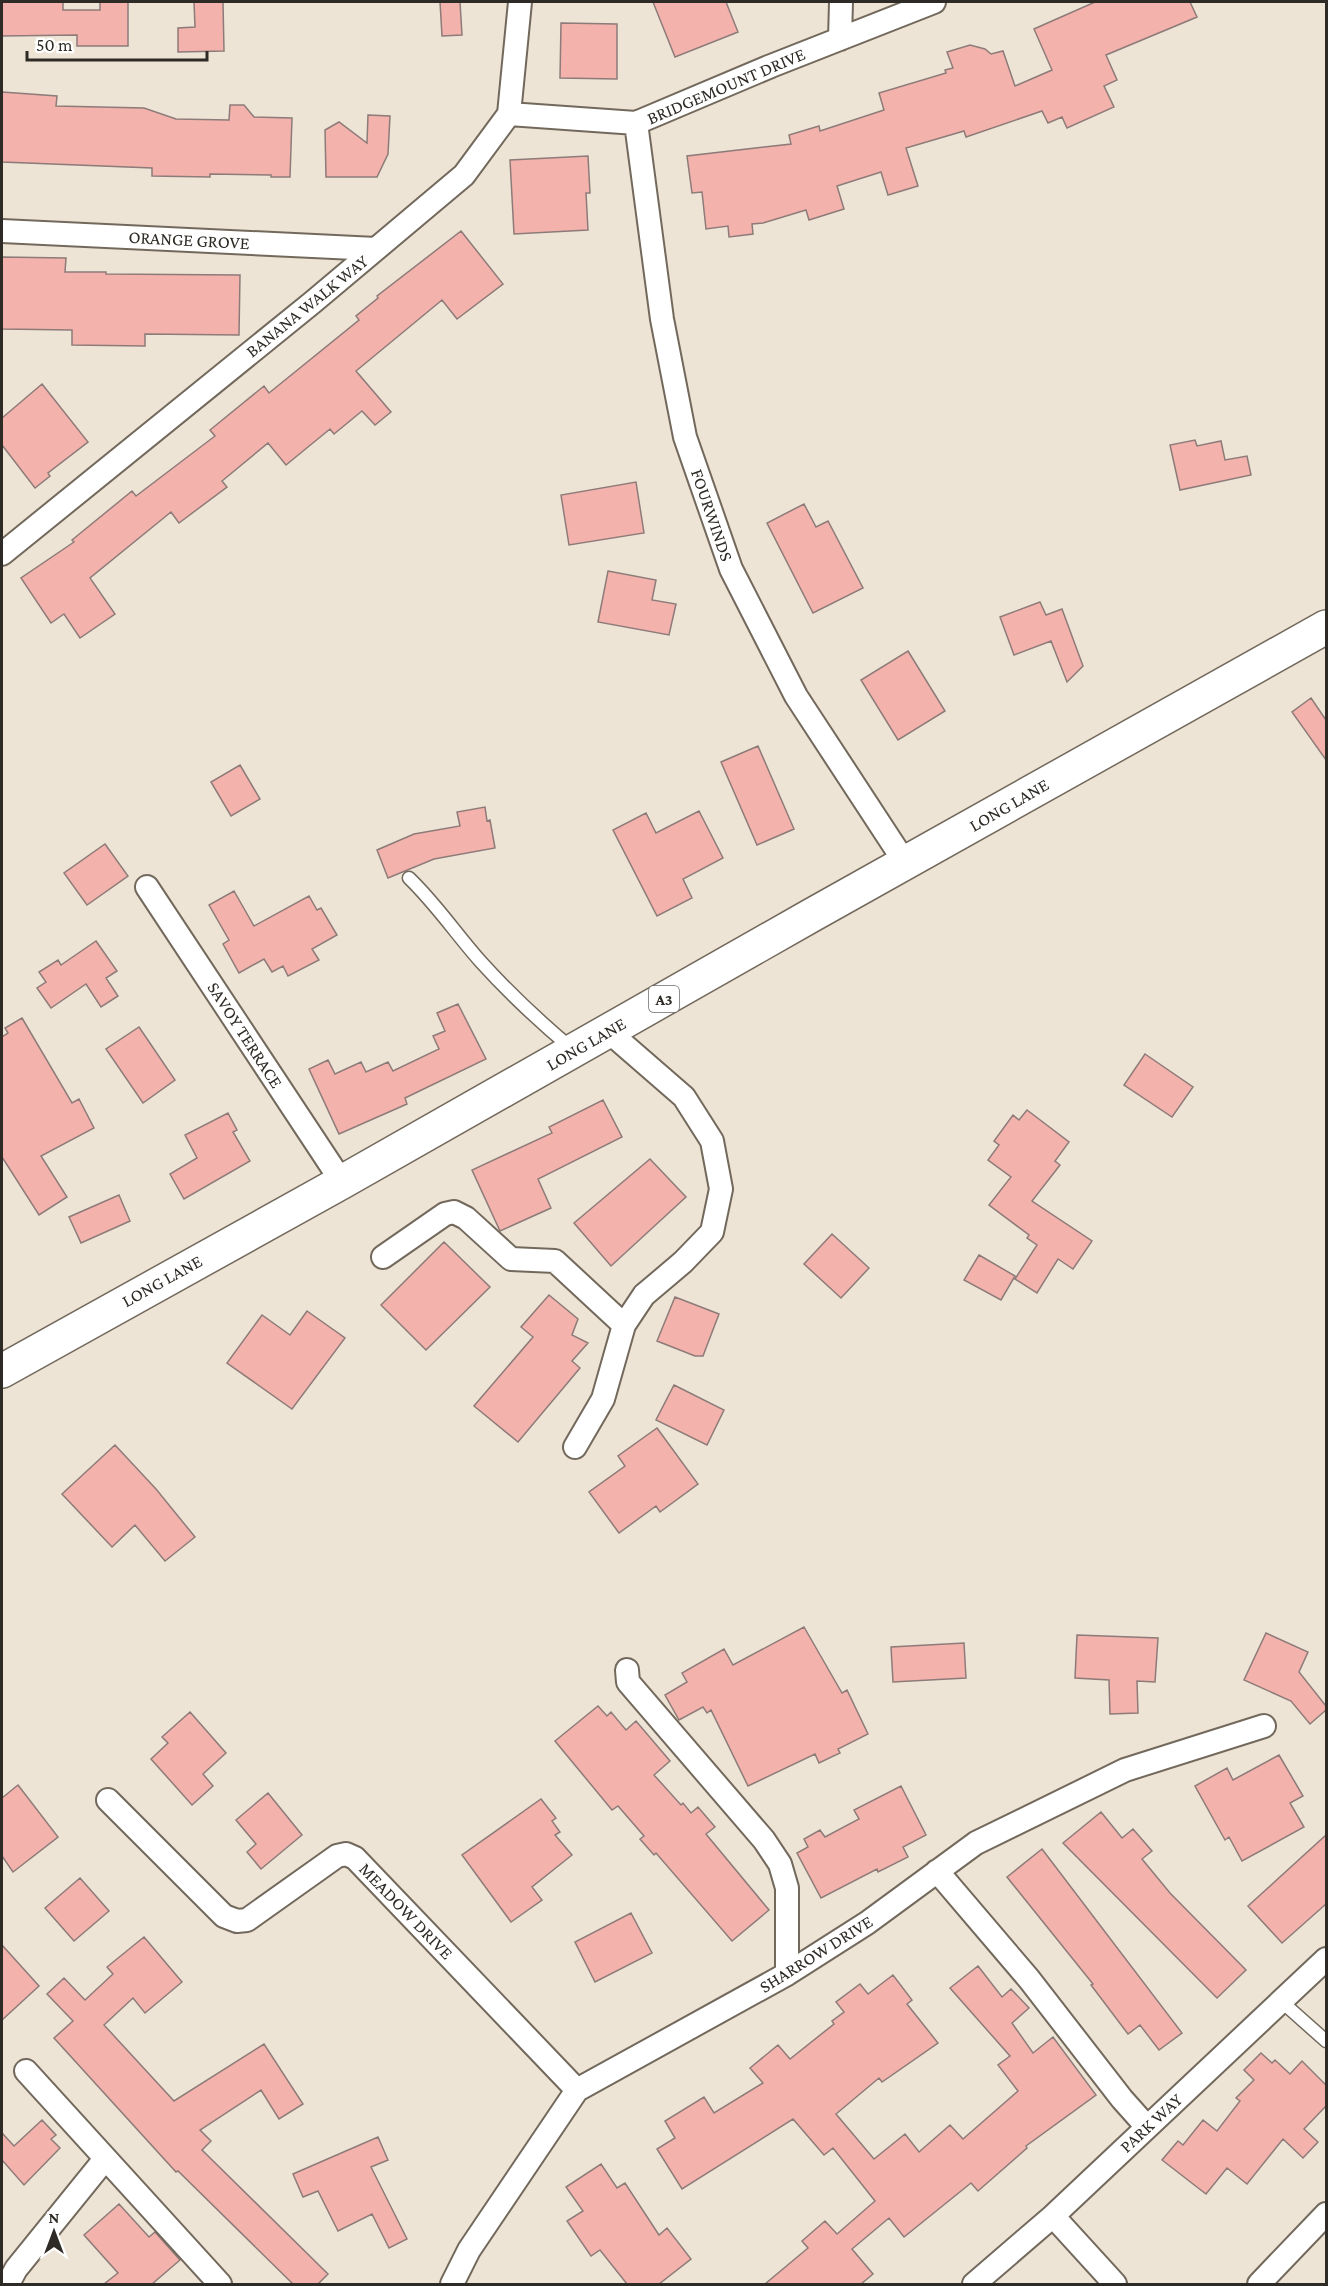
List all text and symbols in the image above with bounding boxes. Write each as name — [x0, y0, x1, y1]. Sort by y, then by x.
scale bar — [27, 24, 207, 62]
text: 50 m — [36, 35, 73, 55]
street label: BRIDGEMOUNT DRIVE — [644, 44, 808, 128]
street label: ORANGE GROVE — [128, 227, 250, 253]
street label: BANANA WALK WAY — [242, 250, 372, 361]
street label: FOURWINDS — [687, 466, 737, 564]
street label: LONG LANE — [966, 774, 1052, 836]
street label: SAVOY TERRACE — [203, 978, 287, 1092]
road number: A3 — [649, 986, 679, 1012]
street label: LONG LANE — [543, 1013, 629, 1075]
street label: LONG LANE — [118, 1251, 206, 1311]
street label: MEADOW DRIVE — [355, 1859, 457, 1963]
street label: SHARROW DRIVE — [756, 1911, 876, 1997]
street label: PARK WAY — [1116, 2089, 1186, 2157]
north arrow — [24, 2202, 84, 2262]
text: N — [49, 2209, 60, 2226]

